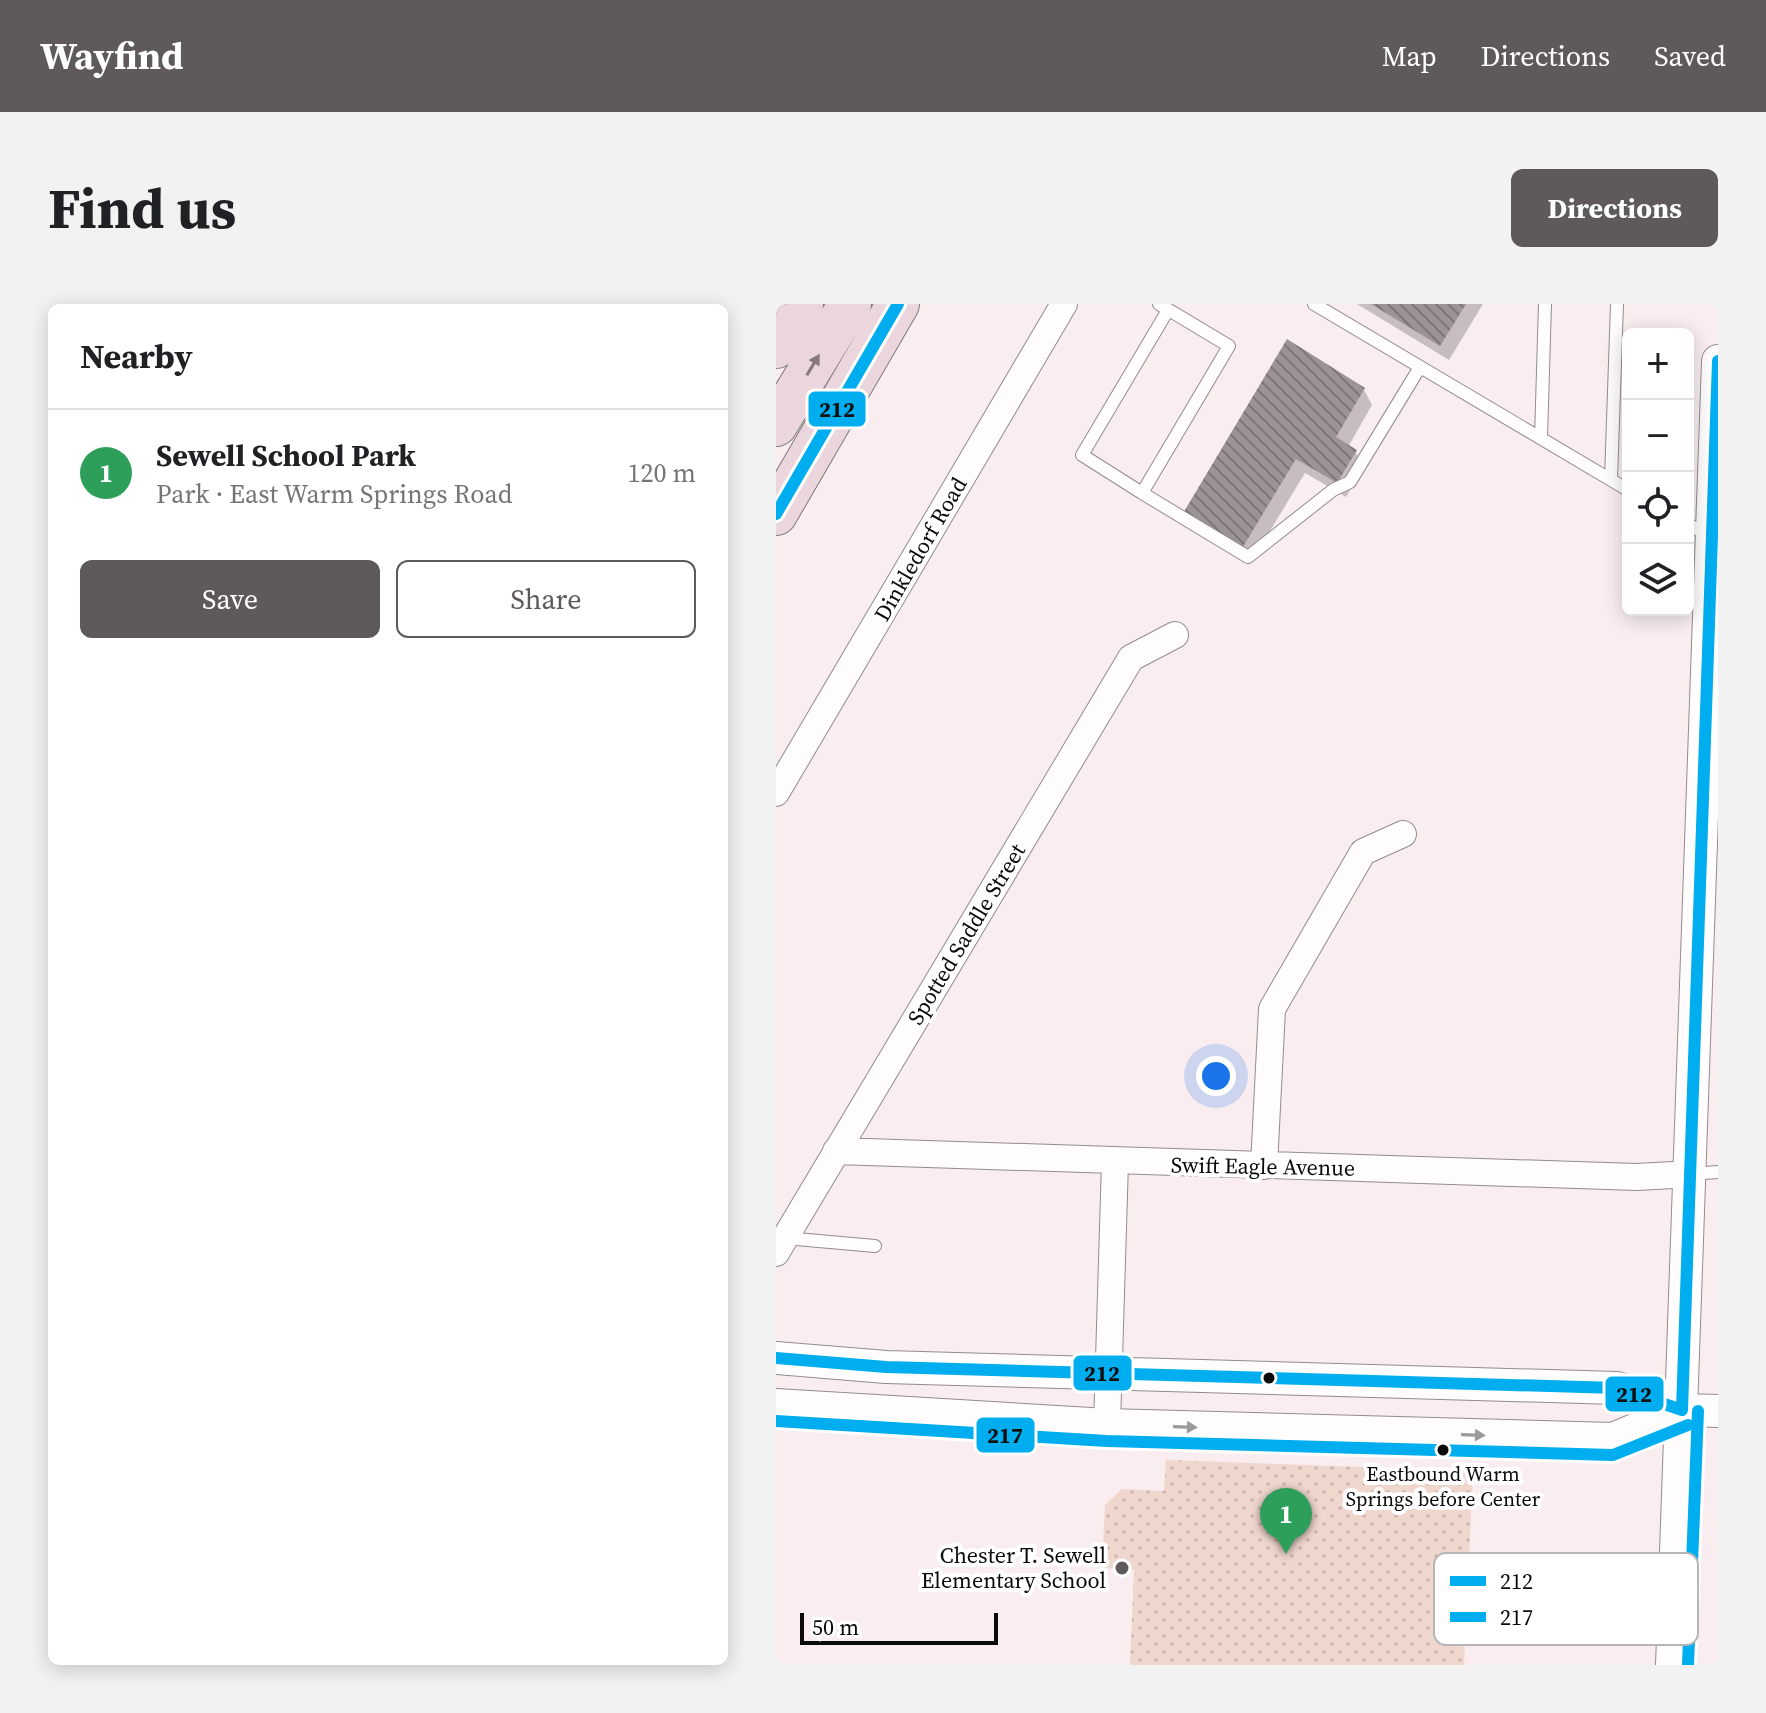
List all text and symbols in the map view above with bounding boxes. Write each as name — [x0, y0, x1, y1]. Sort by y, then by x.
text: Wayfind — [40, 30, 184, 82]
text: Map — [1382, 37, 1437, 75]
text: Directions — [1481, 37, 1610, 75]
text: Saved — [1654, 37, 1726, 75]
button: Directions — [1511, 169, 1718, 247]
text: Find us — [48, 170, 236, 247]
map controls — [1622, 328, 1694, 616]
button: + — [1622, 328, 1694, 400]
text: Nearby — [80, 333, 193, 379]
one-way arrow — [806, 354, 820, 376]
line badge: 212 — [807, 390, 867, 428]
text: 212 — [819, 394, 855, 424]
button: − — [1622, 400, 1694, 472]
text: Sewell School Park — [156, 435, 416, 476]
text: 1 — [99, 455, 113, 491]
text: 120 m — [628, 455, 696, 491]
street label: Dinkledorf Road — [867, 471, 974, 627]
button: locate — [1622, 472, 1694, 544]
text: Park · East Warm Springs Road — [156, 476, 512, 512]
button: layers — [1622, 544, 1694, 616]
button: Save — [80, 560, 380, 638]
button: Share — [396, 560, 696, 638]
street label: Spotted Saddle Street — [900, 837, 1032, 1030]
your location — [1196, 1056, 1236, 1096]
street label: Swift Eagle Avenue — [1171, 1149, 1355, 1183]
line badge: 212 — [1072, 1354, 1133, 1392]
text: 212 — [1084, 1358, 1120, 1388]
unlabelled marker — [1261, 1370, 1277, 1386]
line badge: 212 — [1604, 1375, 1665, 1413]
text: 212 — [1616, 1379, 1652, 1409]
line badge: 217 — [975, 1416, 1036, 1454]
text: 217 — [987, 1420, 1023, 1450]
one-way arrow — [1173, 1420, 1198, 1433]
one-way arrow — [1461, 1428, 1486, 1441]
marker: Eastbound Warm Springs before Center — [1435, 1442, 1451, 1458]
place label: Eastbound Warm Springs before Center — [1346, 1460, 1541, 1513]
pin: 1 — [1260, 1488, 1312, 1554]
place label: Chester T. Sewell Elementary School — [921, 1540, 1106, 1595]
legend — [1434, 1553, 1698, 1645]
marker: Chester T. Sewell Elementary School — [1113, 1559, 1131, 1577]
text: 212 — [1500, 1566, 1533, 1596]
text: 217 — [1500, 1602, 1533, 1632]
scale bar — [800, 1609, 998, 1645]
text: 50 m — [812, 1612, 859, 1642]

